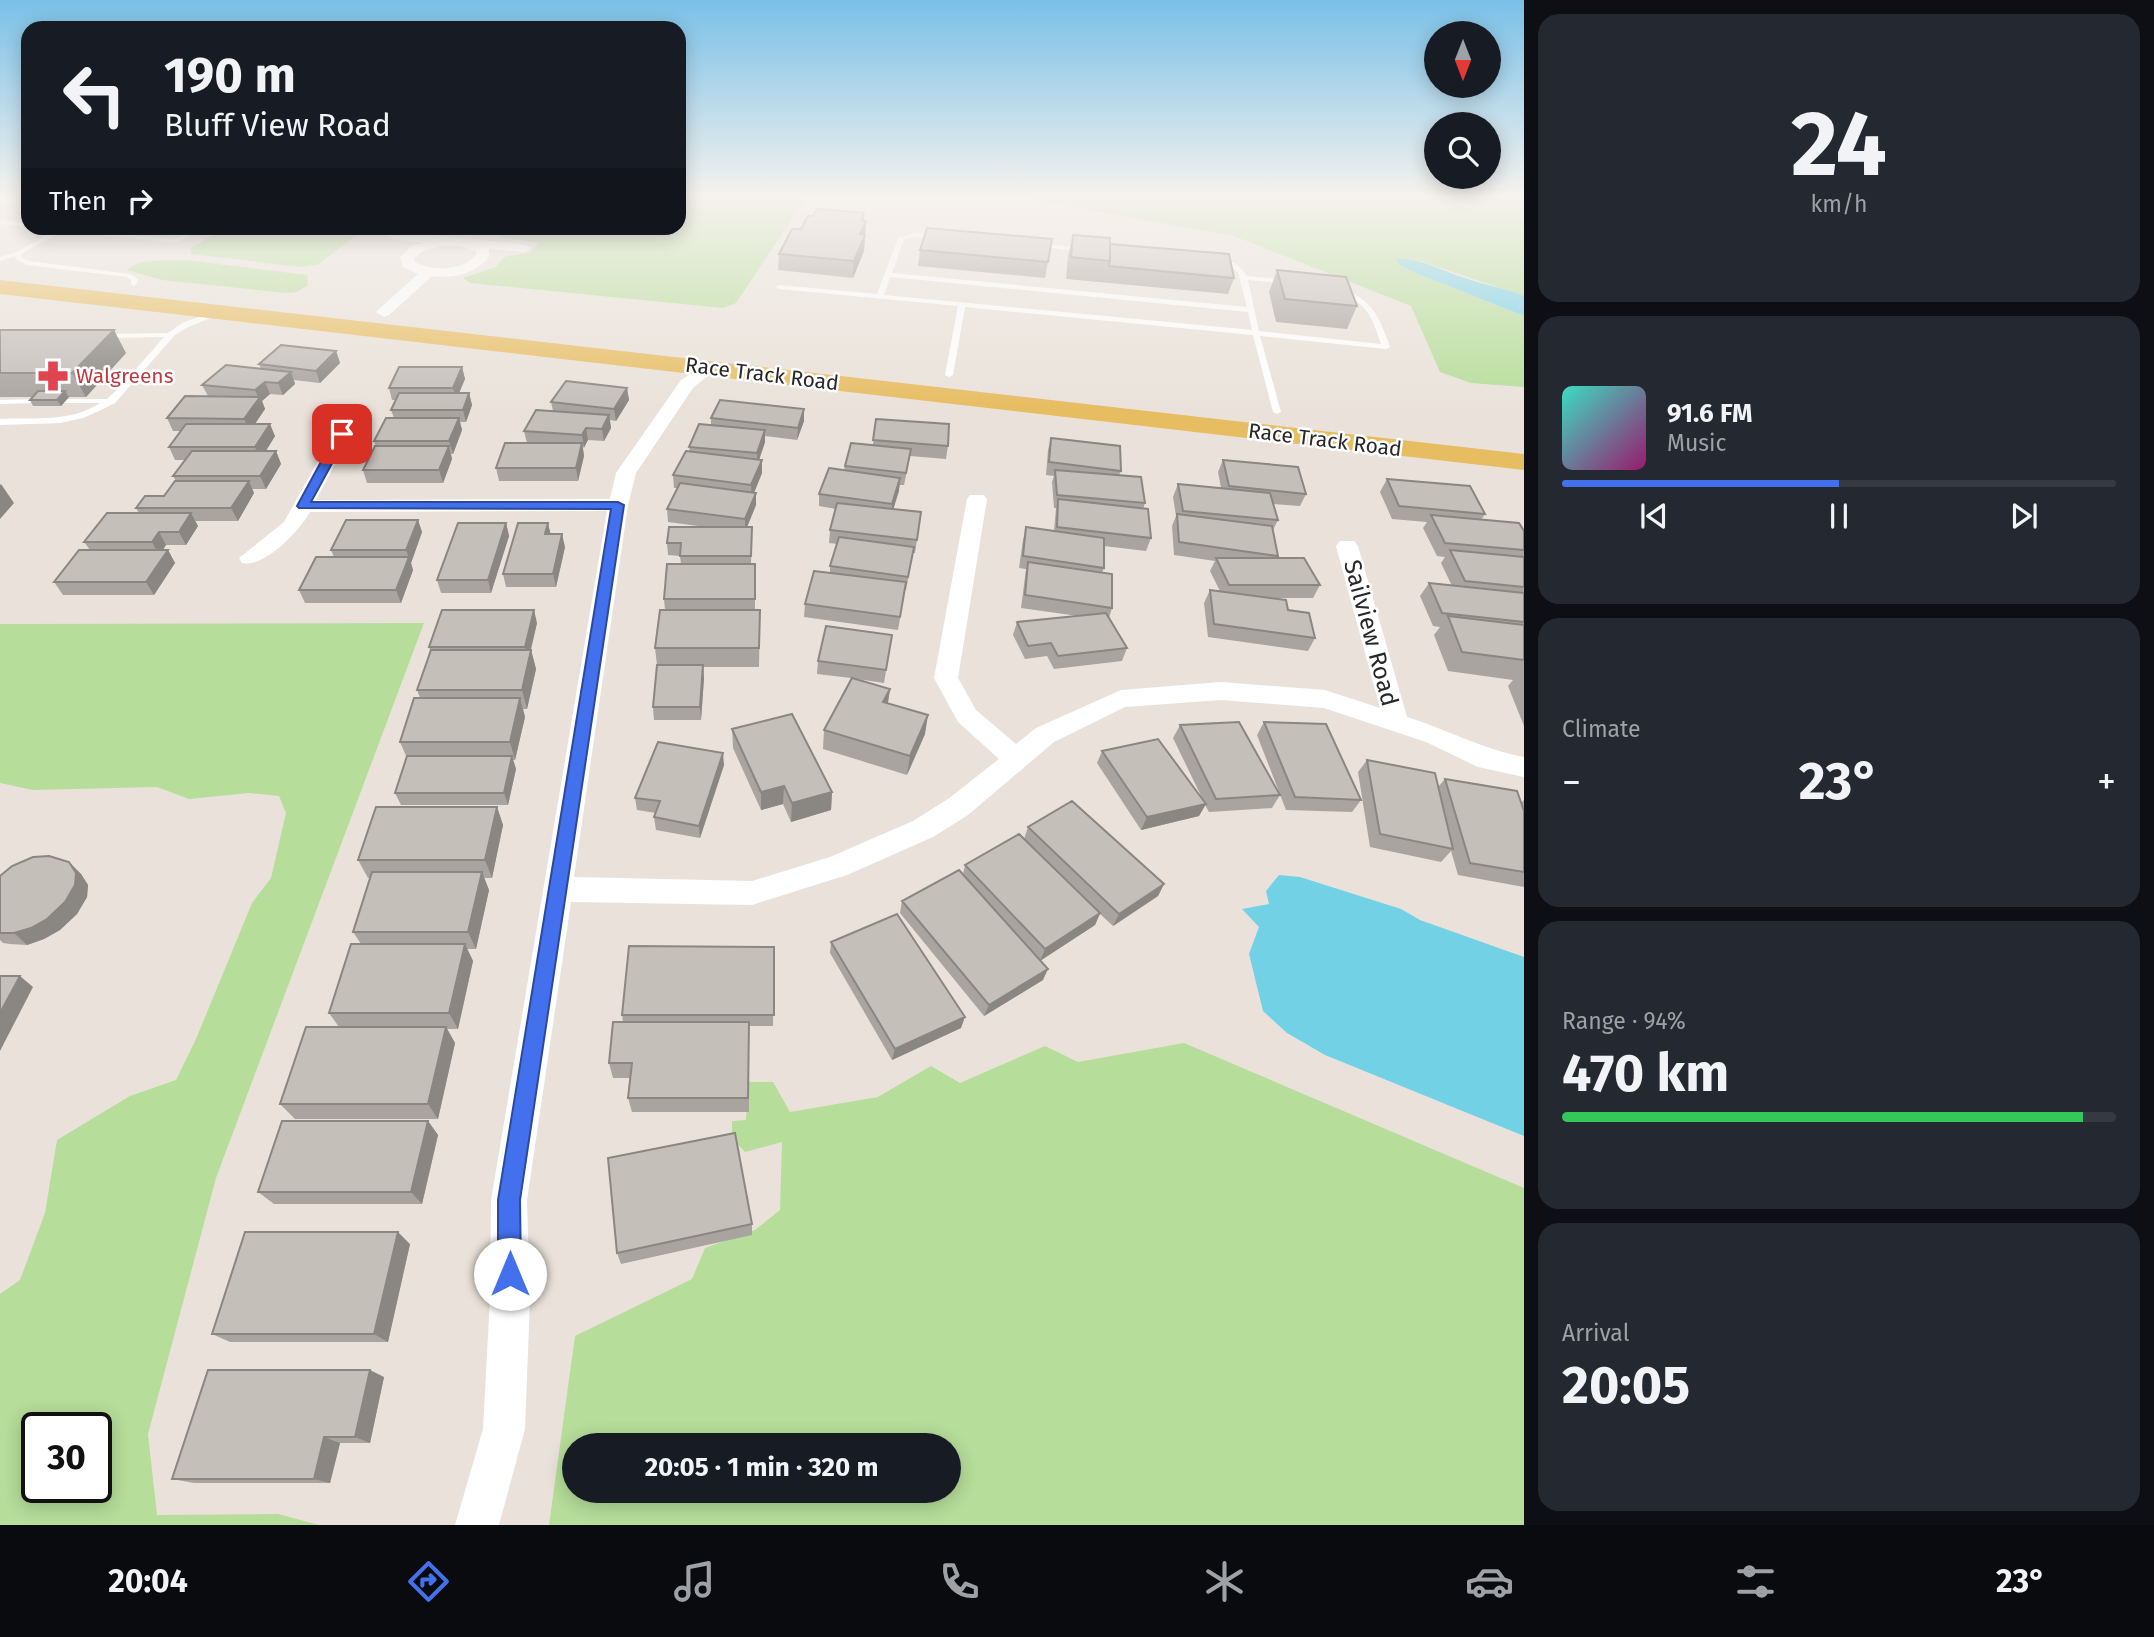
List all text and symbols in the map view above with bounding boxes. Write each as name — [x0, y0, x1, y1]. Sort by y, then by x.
north arrow — [1424, 21, 1502, 98]
map controls — [1424, 21, 1501, 189]
text: 190 m — [164, 46, 296, 105]
icon: left — [49, 49, 140, 140]
text: 24 — [1791, 90, 1887, 199]
text: Bluff View Road — [164, 106, 391, 144]
button: search — [1424, 112, 1501, 189]
icon: right — [121, 182, 159, 220]
text: Then — [49, 186, 107, 217]
text: km/h — [1811, 190, 1867, 218]
street label: Race Track Road — [684, 352, 840, 396]
pharmacy icon: Walgreens — [36, 359, 70, 393]
place label: Walgreens — [76, 363, 174, 389]
text: 91.6 FM — [1667, 398, 1752, 429]
pin — [312, 404, 372, 464]
icon: arrive — [323, 415, 361, 453]
street label: Race Track Road — [1247, 418, 1403, 462]
text: Music — [1667, 429, 1727, 457]
icon: previous — [1635, 497, 1673, 535]
icon: pause — [1820, 497, 1858, 535]
icon: next — [2005, 497, 2043, 535]
street label: Sailview Road — [1338, 557, 1404, 709]
text: Climate — [1562, 715, 1641, 743]
text: 23° — [1799, 750, 1879, 813]
text: − — [1562, 759, 1581, 805]
text: + — [2097, 759, 2116, 805]
text: Range · 94% — [1562, 1007, 1686, 1035]
text: 470 km — [1562, 1042, 1729, 1105]
position arrow — [473, 1237, 547, 1311]
text: Arrival — [1562, 1319, 1629, 1347]
text: 20:05 — [1562, 1354, 1690, 1417]
speed limit sign: 30 — [21, 1412, 112, 1503]
text: 20:05 · 1 min · 320 m — [645, 1452, 878, 1483]
icon: directions — [404, 1557, 453, 1606]
icon: music — [670, 1557, 719, 1606]
icon: phone — [935, 1557, 984, 1606]
icon: climate — [1200, 1557, 1249, 1606]
icon: car — [1465, 1557, 1514, 1606]
icon: filters — [1731, 1557, 1780, 1606]
text: 20:04 — [108, 1562, 188, 1600]
text: 23° — [1996, 1562, 2046, 1600]

